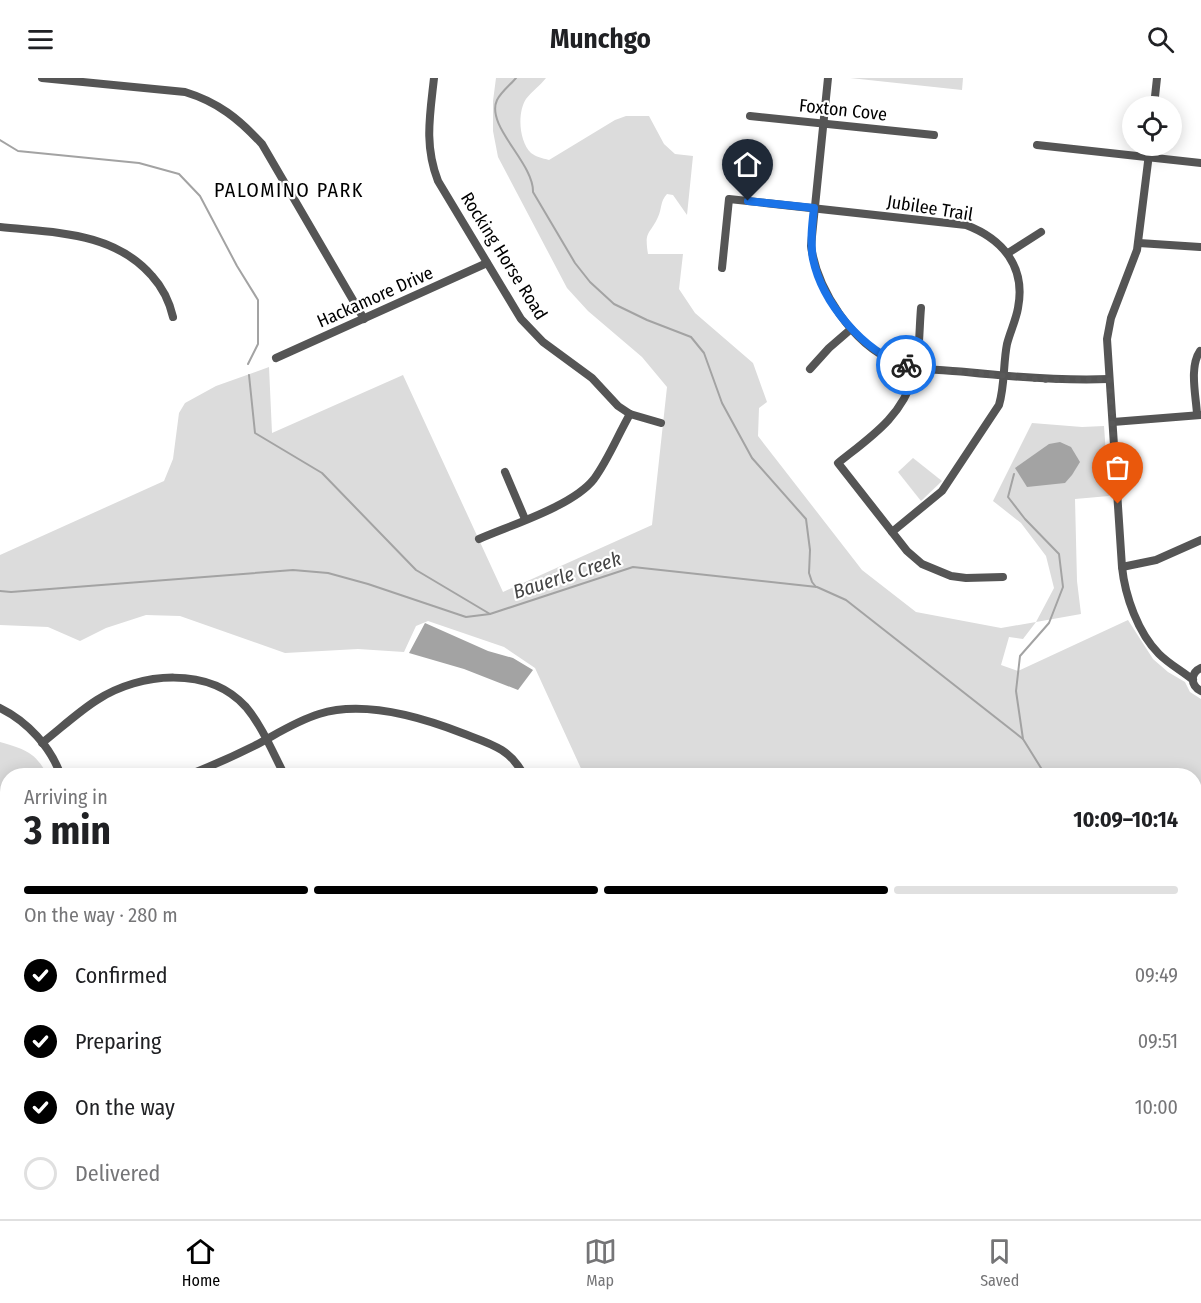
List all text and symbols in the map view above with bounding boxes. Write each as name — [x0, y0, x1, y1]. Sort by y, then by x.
icon: menu — [24, 23, 57, 56]
text: Munchgo — [550, 23, 651, 55]
icon: search — [1144, 23, 1177, 56]
street label: Foxton Cove — [798, 94, 888, 126]
map controls — [1122, 96, 1182, 156]
button: locate — [1122, 96, 1182, 156]
pin — [722, 139, 773, 201]
icon: home — [731, 148, 764, 181]
district label: PALOMINO PARK — [214, 178, 364, 202]
street label: Rocking Horse Road — [456, 188, 552, 324]
street label: Jubilee Trail — [885, 190, 975, 226]
street label: Hackamore Drive — [314, 262, 437, 332]
courier — [876, 335, 936, 395]
icon: bike — [890, 349, 923, 382]
pin — [1092, 442, 1143, 504]
icon: bag — [1101, 451, 1134, 484]
water label: Bauerle Creek — [510, 546, 624, 604]
text: Arriving in — [24, 785, 108, 809]
text: 10:09–10:14 — [1073, 806, 1178, 833]
text: 3 min — [24, 808, 111, 854]
text: On the way · 280 m — [24, 903, 178, 927]
icon: check — [24, 959, 57, 992]
text: Confirmed — [75, 962, 168, 989]
text: 09:49 — [1135, 963, 1178, 987]
icon: check — [24, 1025, 57, 1058]
text: Preparing — [75, 1028, 161, 1055]
text: 09:51 — [1138, 1029, 1178, 1053]
icon: check — [24, 1091, 57, 1124]
text: On the way — [75, 1094, 175, 1121]
text: 10:00 — [1135, 1095, 1178, 1119]
text: Delivered — [75, 1160, 160, 1187]
tab: Home — [182, 1235, 220, 1290]
tab: Map — [584, 1235, 617, 1290]
tab: Saved — [980, 1235, 1019, 1290]

